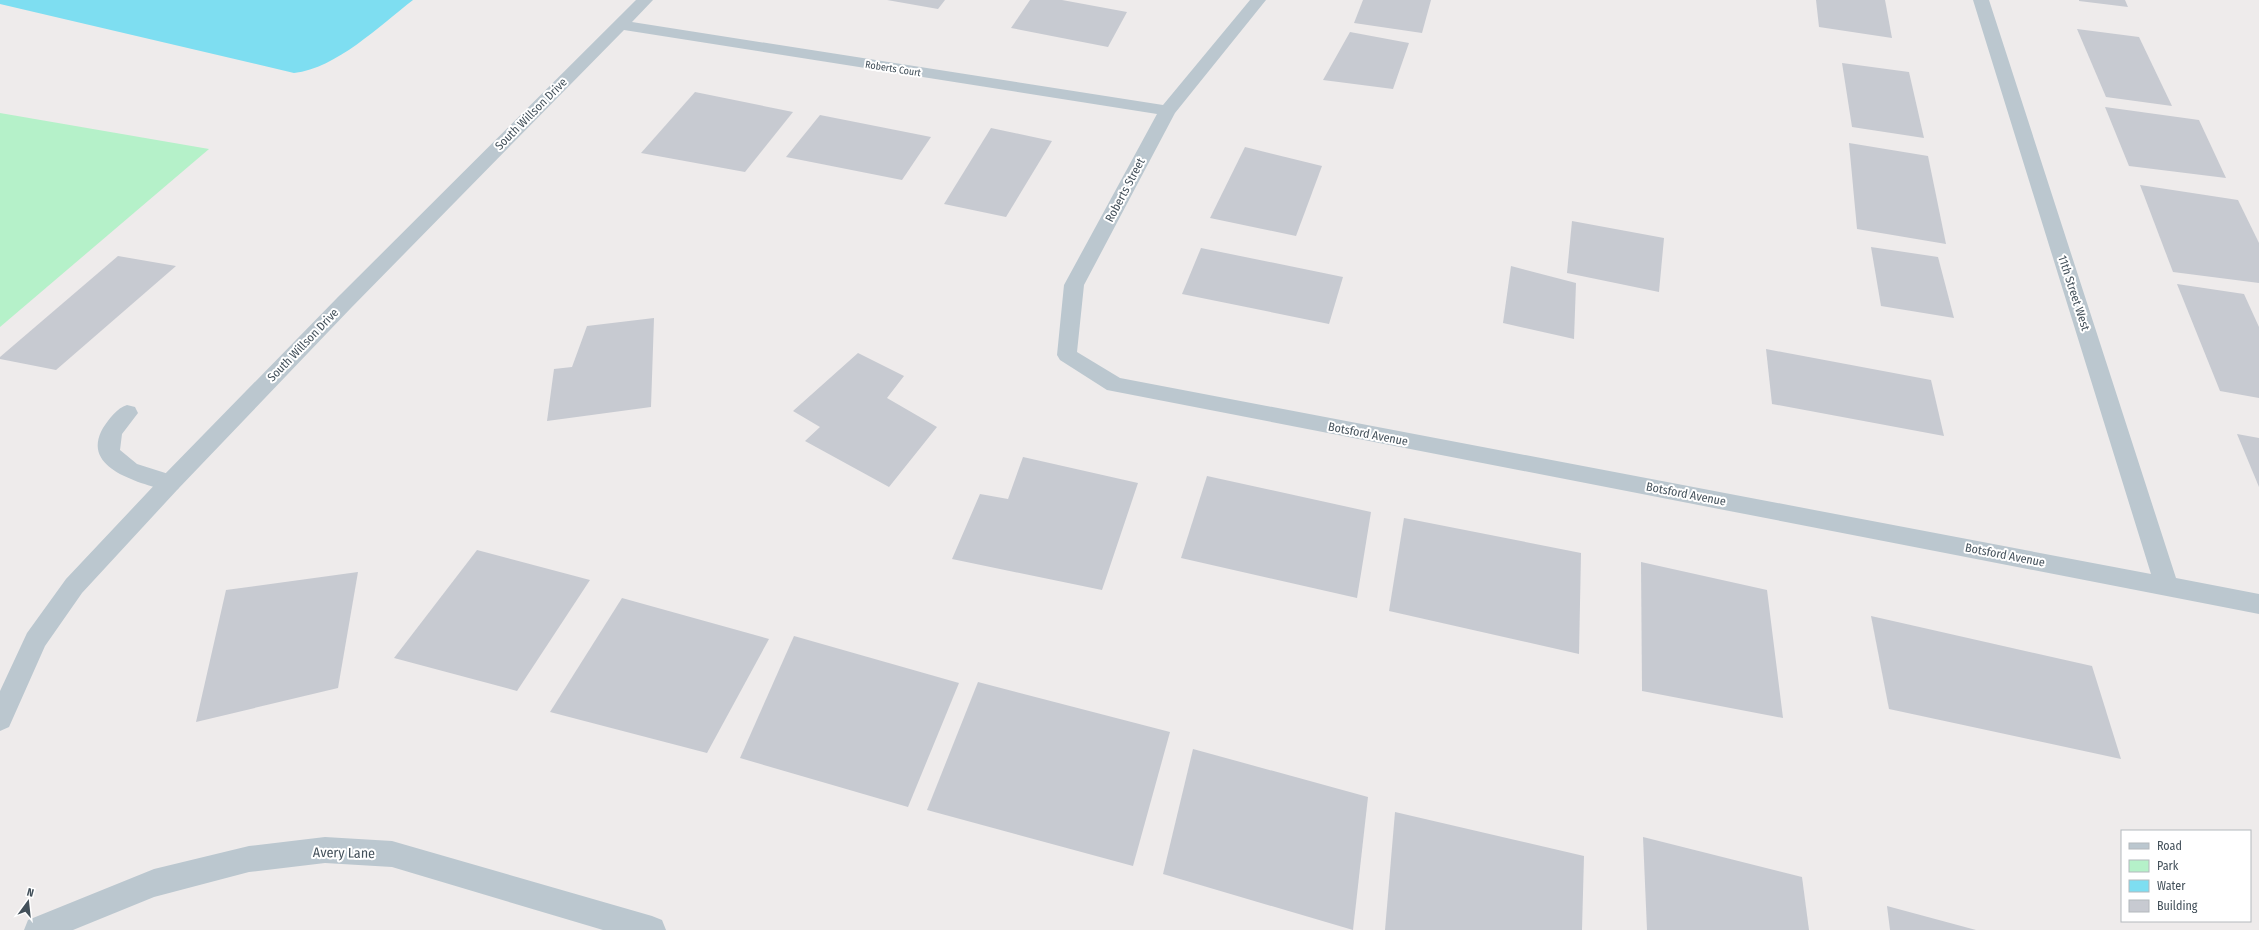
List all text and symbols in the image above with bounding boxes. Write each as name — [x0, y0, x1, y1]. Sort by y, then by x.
street label: Roberts Court — [864, 59, 922, 79]
street label: South Willson Drive — [492, 75, 570, 153]
street label: Roberts Street — [1102, 156, 1148, 224]
street label: 11th Street West — [2055, 254, 2093, 333]
street label: South Willson Drive — [265, 306, 341, 384]
street label: Botsford Avenue — [1327, 419, 1409, 449]
street label: Botsford Avenue — [1645, 479, 1727, 509]
street label: Botsford Avenue — [1964, 540, 2046, 570]
legend — [2121, 830, 2251, 922]
text: Road — [2157, 839, 2182, 853]
street label: Avery Lane — [313, 844, 375, 862]
text: Park — [2157, 859, 2179, 873]
text: Water — [2157, 879, 2186, 893]
north arrow — [8, 882, 48, 922]
text: N — [26, 886, 35, 900]
text: Building — [2157, 899, 2198, 913]

